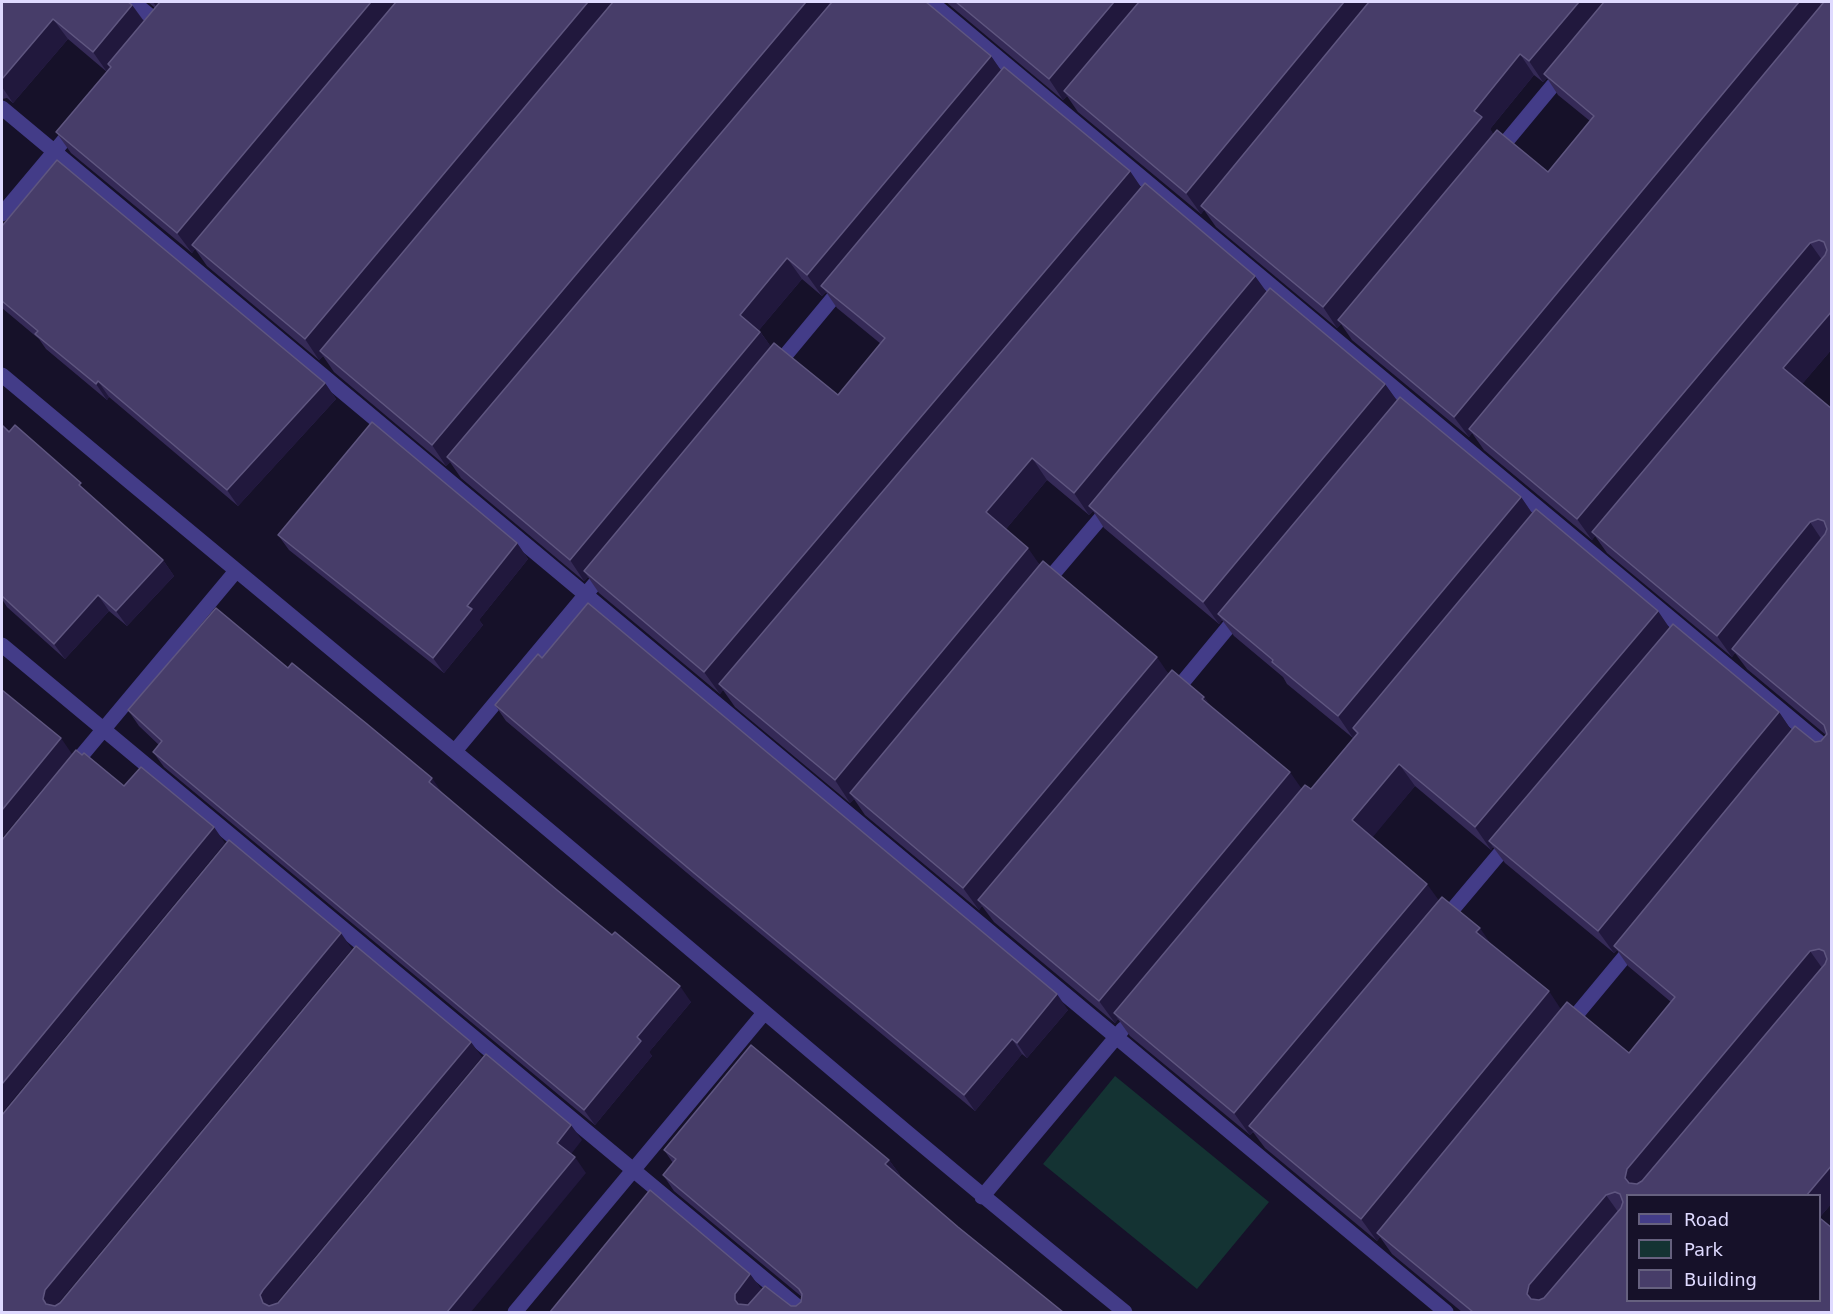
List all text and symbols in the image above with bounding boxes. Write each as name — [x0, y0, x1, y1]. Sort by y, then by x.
legend — [1626, 1194, 1821, 1302]
text: Road — [1684, 1209, 1729, 1230]
text: Park — [1684, 1239, 1723, 1260]
text: Building — [1684, 1269, 1757, 1290]

